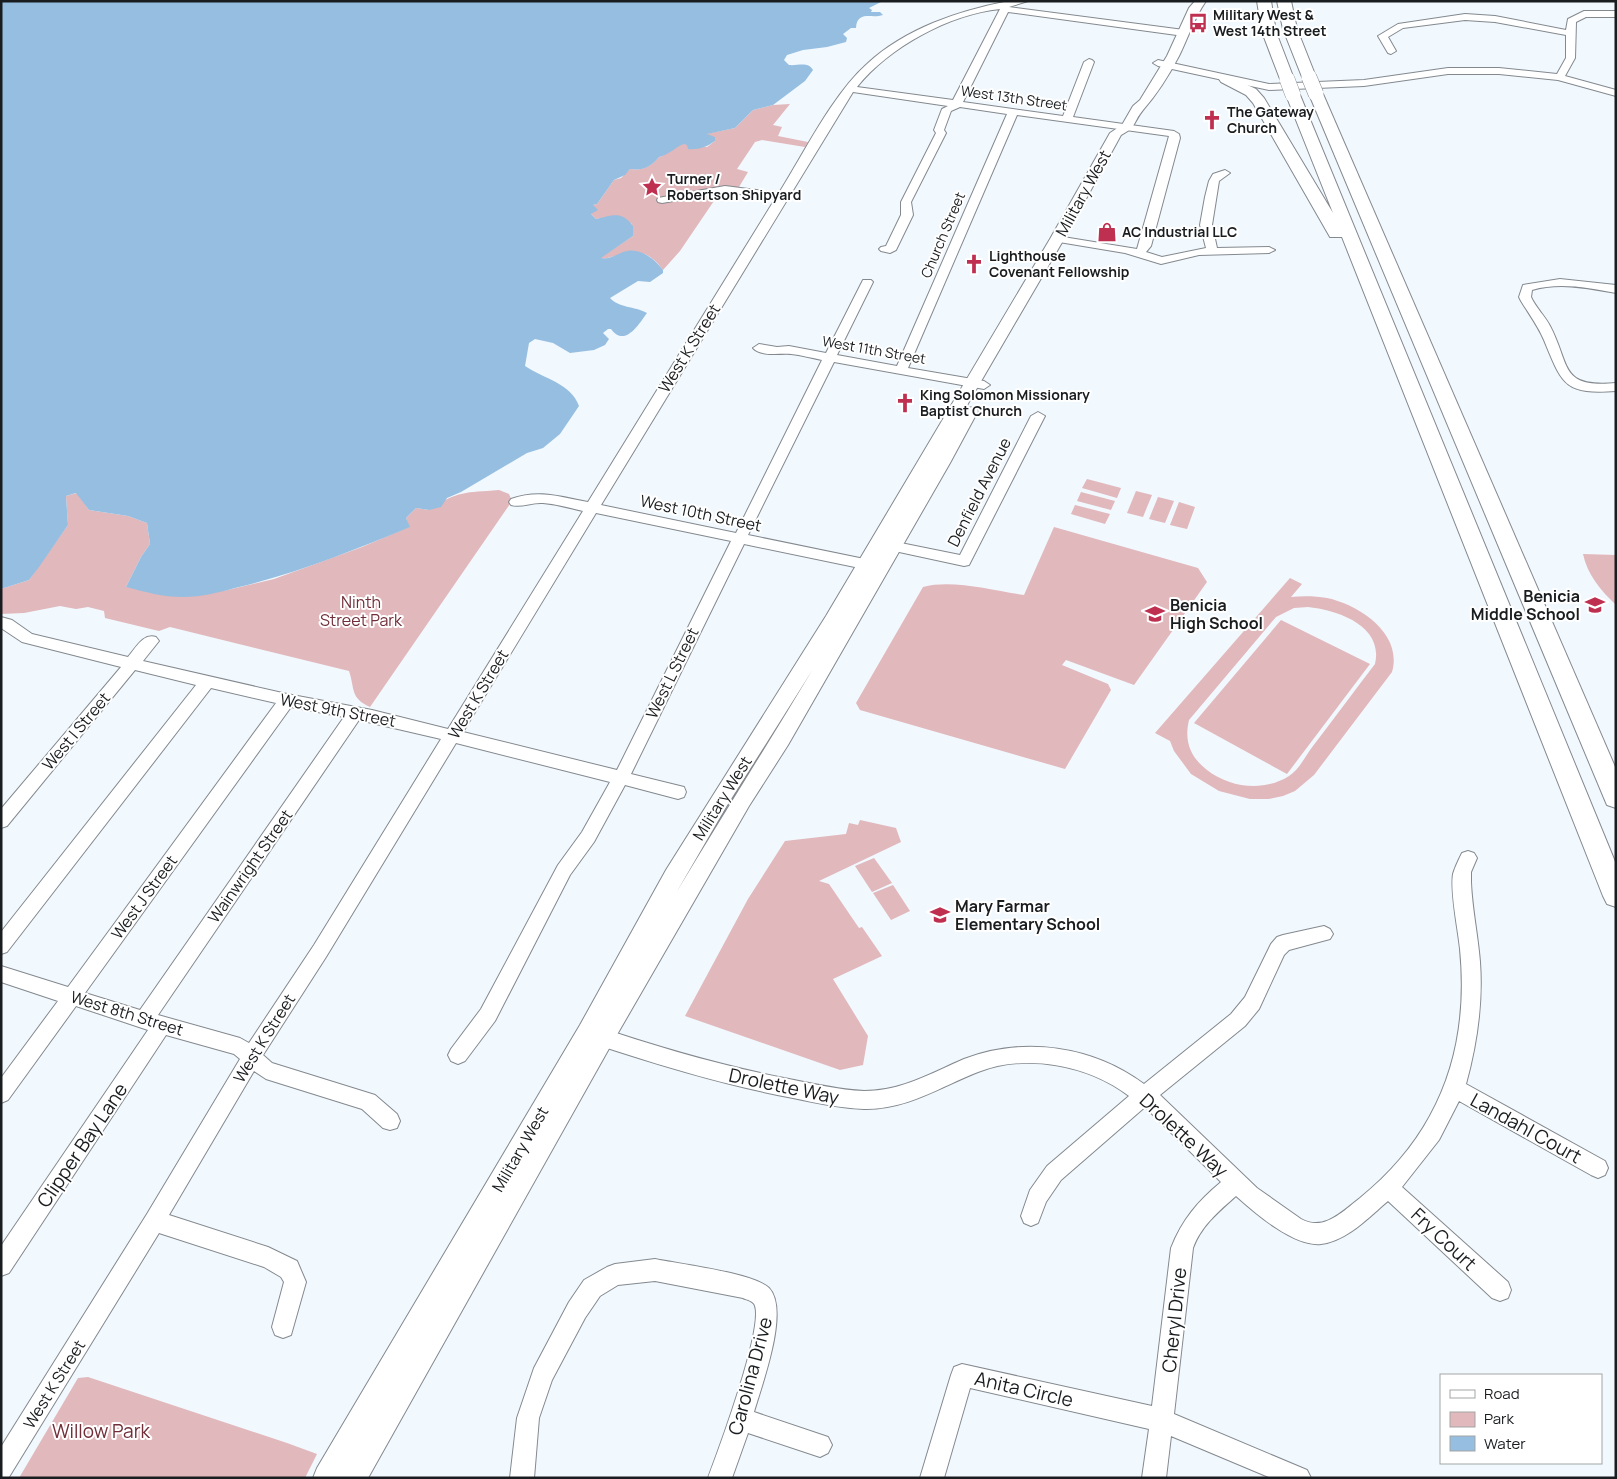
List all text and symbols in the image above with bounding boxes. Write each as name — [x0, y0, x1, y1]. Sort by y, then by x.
place label: Military West & West 14th Street — [1213, 5, 1327, 40]
bus stop icon: Military West & West 14th Street — [1187, 12, 1209, 34]
street label: West 13th Street — [960, 81, 1069, 114]
place label: The Gateway Church — [1227, 102, 1314, 137]
church icon: The Gateway Church — [1201, 109, 1223, 131]
street label: Military West — [1050, 146, 1116, 240]
place label: Turner / Robertson Shipyard — [667, 169, 801, 204]
place icon: Turner / Robertson Shipyard — [641, 176, 663, 198]
street label: Church Street — [916, 189, 969, 281]
shop icon: AC Industrial LLC — [1096, 221, 1118, 243]
place label: AC Industrial LLC — [1122, 222, 1237, 241]
place label: Lighthouse Covenant Fellowship — [989, 246, 1130, 281]
church icon: Lighthouse Covenant Fellowship — [963, 253, 985, 275]
street label: West K Street — [653, 299, 725, 397]
street label: West 11th Street — [821, 331, 928, 368]
place label: King Solomon Missionary Baptist Church — [920, 385, 1090, 420]
church icon: King Solomon Missionary Baptist Church — [894, 392, 916, 414]
street label: Denfield Avenue — [942, 434, 1016, 550]
street label: West 10th Street — [638, 489, 764, 537]
place label: Benicia Middle School — [1471, 585, 1580, 625]
park label: Ninth Street Park — [320, 591, 403, 631]
place label: Benicia High School — [1170, 594, 1263, 634]
school or university icon: Benicia Middle School — [1584, 594, 1606, 616]
school or university icon: Benicia High School — [1144, 603, 1166, 625]
street label: West L Street — [640, 624, 704, 722]
street label: West K Street — [443, 645, 513, 743]
street label: West I Street — [37, 687, 115, 775]
street label: West 9th Street — [278, 688, 398, 732]
street label: Military West — [687, 752, 757, 844]
street label: Wainwright Street — [203, 805, 297, 927]
street label: West J Street — [106, 850, 182, 944]
place label: Mary Farmar Elementary School — [955, 895, 1100, 935]
school or university icon: Mary Farmar Elementary School — [929, 904, 951, 926]
street label: West 8th Street — [68, 985, 186, 1041]
street label: West K Street — [228, 989, 300, 1087]
street label: Drolette Way — [726, 1062, 842, 1110]
street label: Clipper Bay Lane — [31, 1078, 133, 1212]
street label: Drolette Way — [1134, 1087, 1234, 1183]
street label: Landahl Court — [1466, 1087, 1586, 1169]
street label: Military West — [487, 1102, 553, 1196]
street label: Fry Court — [1406, 1202, 1482, 1276]
street label: Cheryl Drive — [1156, 1266, 1192, 1374]
street label: Carolina Drive — [722, 1314, 778, 1438]
street label: West K Street — [18, 1335, 90, 1433]
street label: Anita Circle — [972, 1365, 1076, 1413]
legend — [1440, 1374, 1602, 1464]
text: Road — [1484, 1383, 1520, 1404]
text: Park — [1484, 1408, 1514, 1429]
park label: Willow Park — [52, 1418, 150, 1444]
text: Water — [1484, 1433, 1526, 1454]

